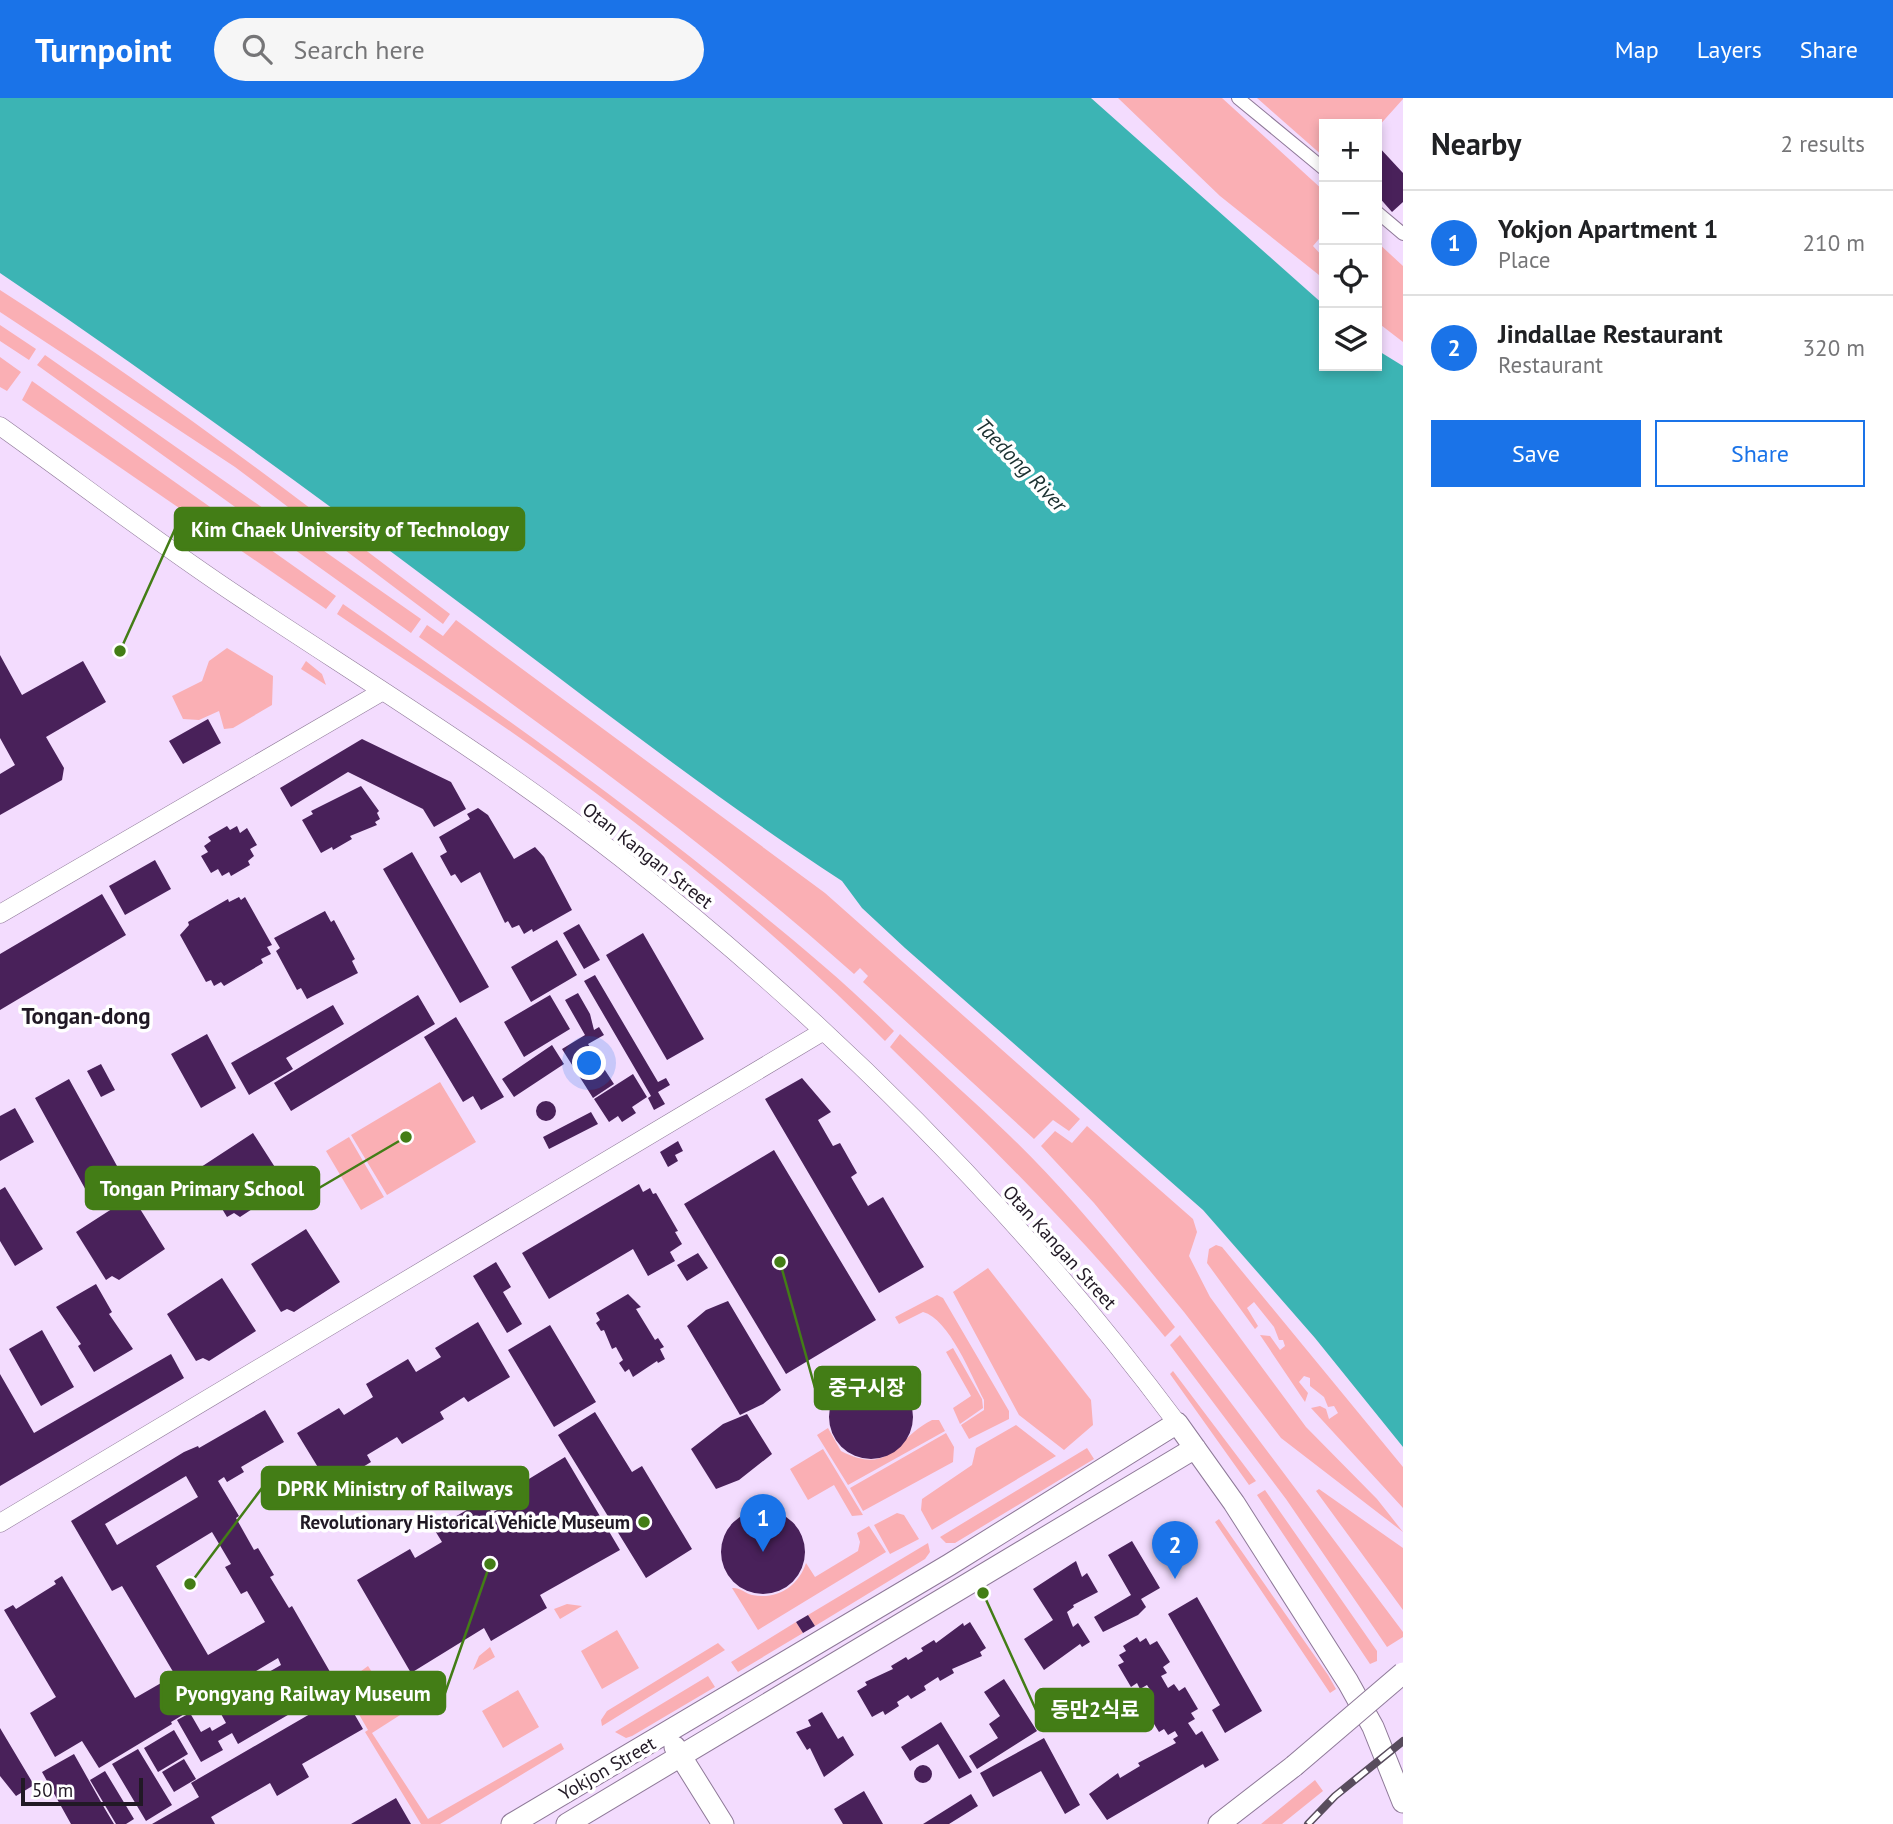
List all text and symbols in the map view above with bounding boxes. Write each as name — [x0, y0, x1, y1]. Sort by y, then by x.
search box — [214, 18, 704, 81]
text: Turnpoint — [35, 28, 172, 71]
icon: search — [238, 30, 276, 68]
text: Search here — [294, 33, 425, 66]
text: Map — [1615, 34, 1659, 65]
text: Layers — [1697, 34, 1762, 65]
text: Share — [1800, 34, 1858, 65]
map controls — [1319, 119, 1382, 371]
button: + — [1319, 119, 1382, 182]
text: Nearby — [1431, 124, 1521, 163]
text: 2 results — [1781, 129, 1865, 158]
button: − — [1319, 182, 1382, 245]
text: Yokjon Apartment 1 — [1498, 212, 1718, 245]
text: 1 — [1447, 228, 1461, 257]
text: 210 m — [1803, 228, 1865, 257]
button: locate — [1319, 245, 1382, 308]
text: Place — [1498, 245, 1551, 274]
button: layers — [1319, 308, 1382, 371]
text: Jindallae Restaurant — [1498, 317, 1723, 350]
text: 2 — [1447, 333, 1461, 362]
text: 320 m — [1803, 333, 1865, 362]
text: Restaurant — [1498, 350, 1603, 379]
water label: Taedong River — [970, 412, 1074, 519]
button: Save — [1431, 420, 1641, 487]
button: Share — [1655, 420, 1865, 487]
callout: Kim Chaek University of Technology — [175, 508, 524, 550]
text: Kim Chaek University of Technology — [191, 516, 510, 543]
street label: Otan Kangan Street — [578, 797, 718, 914]
district label: Tongan-dong — [21, 1001, 151, 1030]
your location — [572, 1046, 606, 1080]
callout: Tongan Primary School — [86, 1167, 319, 1209]
text: Tongan Primary School — [100, 1175, 305, 1202]
street label: Otan Kangan Street — [998, 1180, 1122, 1314]
callout: 중구시장 — [815, 1367, 920, 1409]
text: 중구시장 — [828, 1374, 906, 1401]
callout: DPRK Ministry of Railways — [262, 1467, 528, 1509]
text: DPRK Ministry of Railways — [277, 1475, 513, 1502]
pin: 1 — [740, 1494, 786, 1552]
place label: Revolutionary Historical Vehicle Museum — [300, 1510, 630, 1534]
marker: Revolutionary Historical Vehicle Museum — [636, 1514, 652, 1530]
pin: 2 — [1152, 1521, 1198, 1579]
callout: Pyongyang Railway Museum — [161, 1672, 445, 1714]
text: Pyongyang Railway Museum — [175, 1680, 431, 1707]
callout: 동만2식료 — [1036, 1689, 1153, 1731]
text: 동만2식료 — [1050, 1696, 1140, 1723]
street label: Yokjon Street — [554, 1730, 660, 1805]
scale bar — [21, 1775, 144, 1807]
text: 50 m — [32, 1778, 73, 1802]

